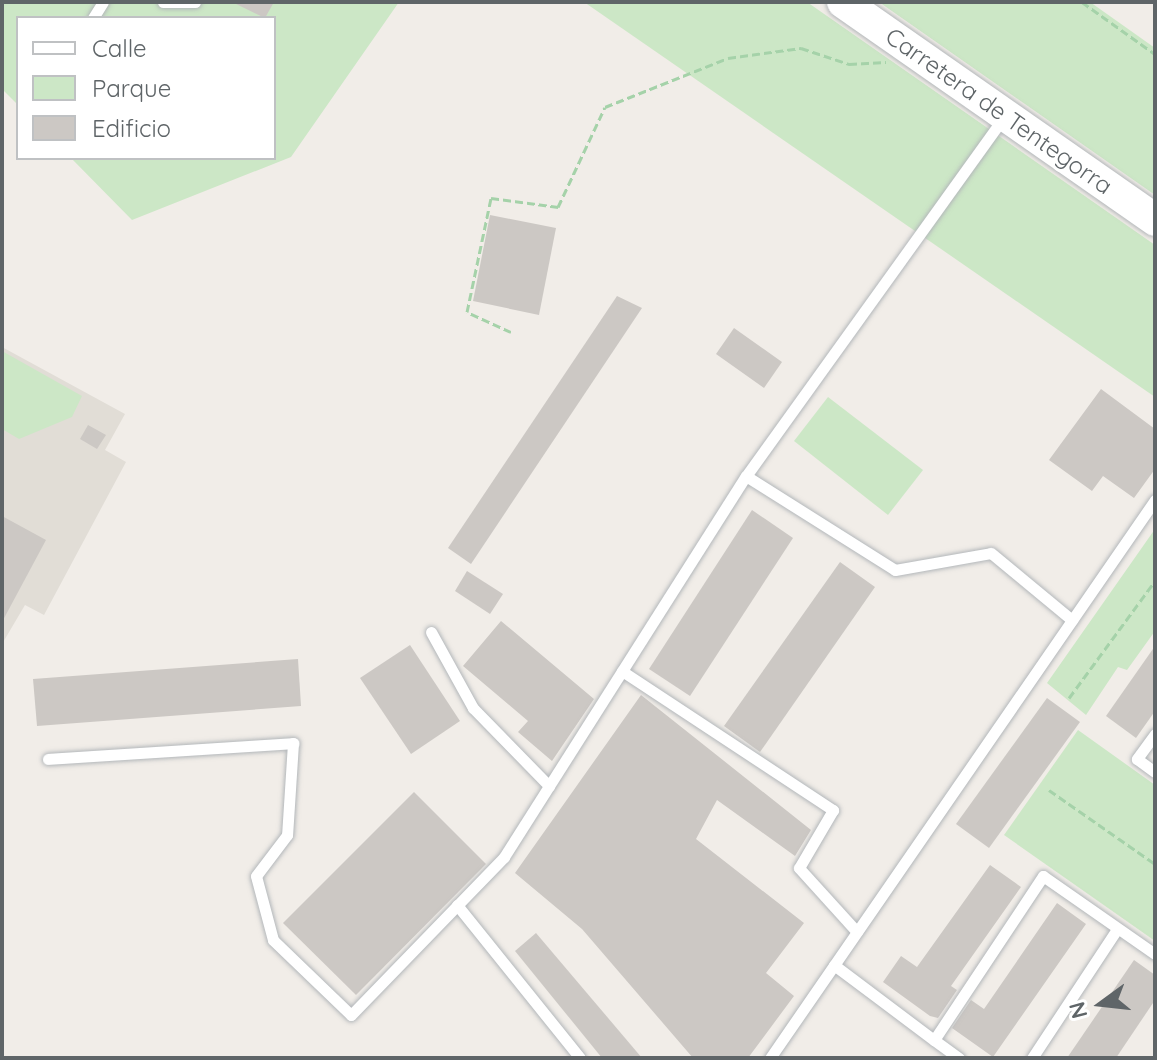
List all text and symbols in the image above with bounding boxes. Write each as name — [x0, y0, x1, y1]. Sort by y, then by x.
legend — [16, 16, 276, 160]
street label: Carretera de Tentegorra — [880, 22, 1118, 200]
text: Calle — [92, 33, 147, 63]
text: Parque — [92, 73, 171, 103]
text: Edificio — [92, 113, 171, 143]
north arrow — [1061, 964, 1141, 1044]
text: N — [1062, 999, 1093, 1022]

